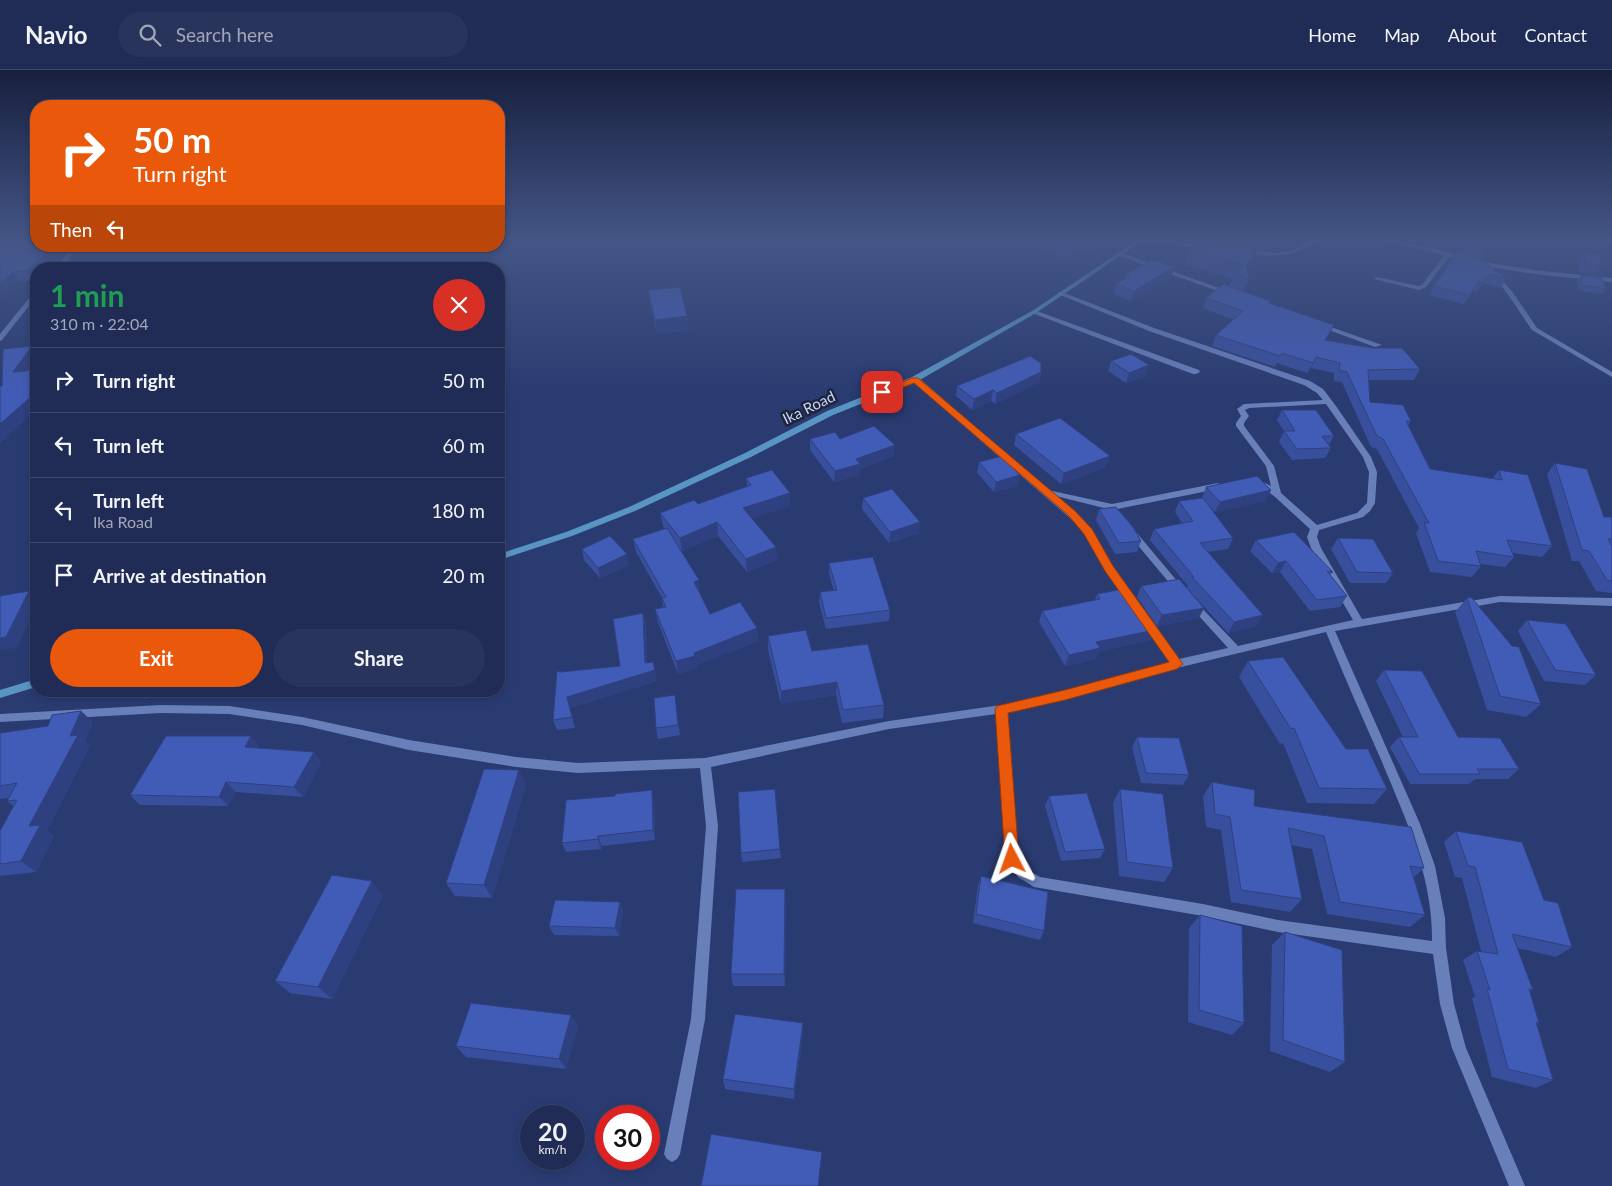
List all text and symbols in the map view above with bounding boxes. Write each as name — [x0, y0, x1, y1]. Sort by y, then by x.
search box — [118, 12, 468, 57]
text: Navio — [25, 20, 88, 49]
icon: search — [136, 21, 164, 49]
text: Search here — [176, 23, 274, 46]
text: Home — [1308, 24, 1356, 46]
text: Map — [1384, 24, 1420, 46]
text: About — [1448, 24, 1497, 46]
text: Contact — [1525, 24, 1587, 46]
text: 50 m — [133, 118, 211, 160]
icon: right — [50, 120, 115, 185]
text: Turn right — [133, 160, 227, 187]
icon: left — [102, 215, 130, 243]
text: Then — [50, 218, 92, 241]
text: 1 min — [50, 277, 124, 313]
button: close — [433, 279, 485, 331]
text: 310 m · 22:04 — [50, 314, 149, 333]
icon: right — [50, 366, 78, 394]
text: Turn right — [93, 369, 175, 392]
text: 50 m — [442, 369, 485, 392]
pin — [861, 371, 903, 413]
icon: arrive — [868, 378, 896, 406]
street label: Ika Road — [779, 387, 838, 428]
icon: left — [50, 431, 78, 459]
text: Turn left — [93, 434, 164, 457]
text: 60 m — [442, 434, 485, 457]
text: Turn left — [93, 489, 164, 512]
icon: left — [50, 496, 78, 524]
text: 180 m — [431, 499, 485, 522]
text: Ika Road — [93, 512, 153, 531]
icon: arrive — [50, 561, 78, 589]
text: Arrive at destination — [93, 564, 266, 587]
text: 20 m — [442, 564, 485, 587]
button: Exit — [50, 629, 263, 687]
button: Share — [273, 629, 485, 687]
position arrow — [985, 832, 1037, 884]
speed limit sign: 30 — [595, 1105, 660, 1170]
text: 20 — [538, 1116, 567, 1146]
text: km/h — [538, 1142, 567, 1157]

